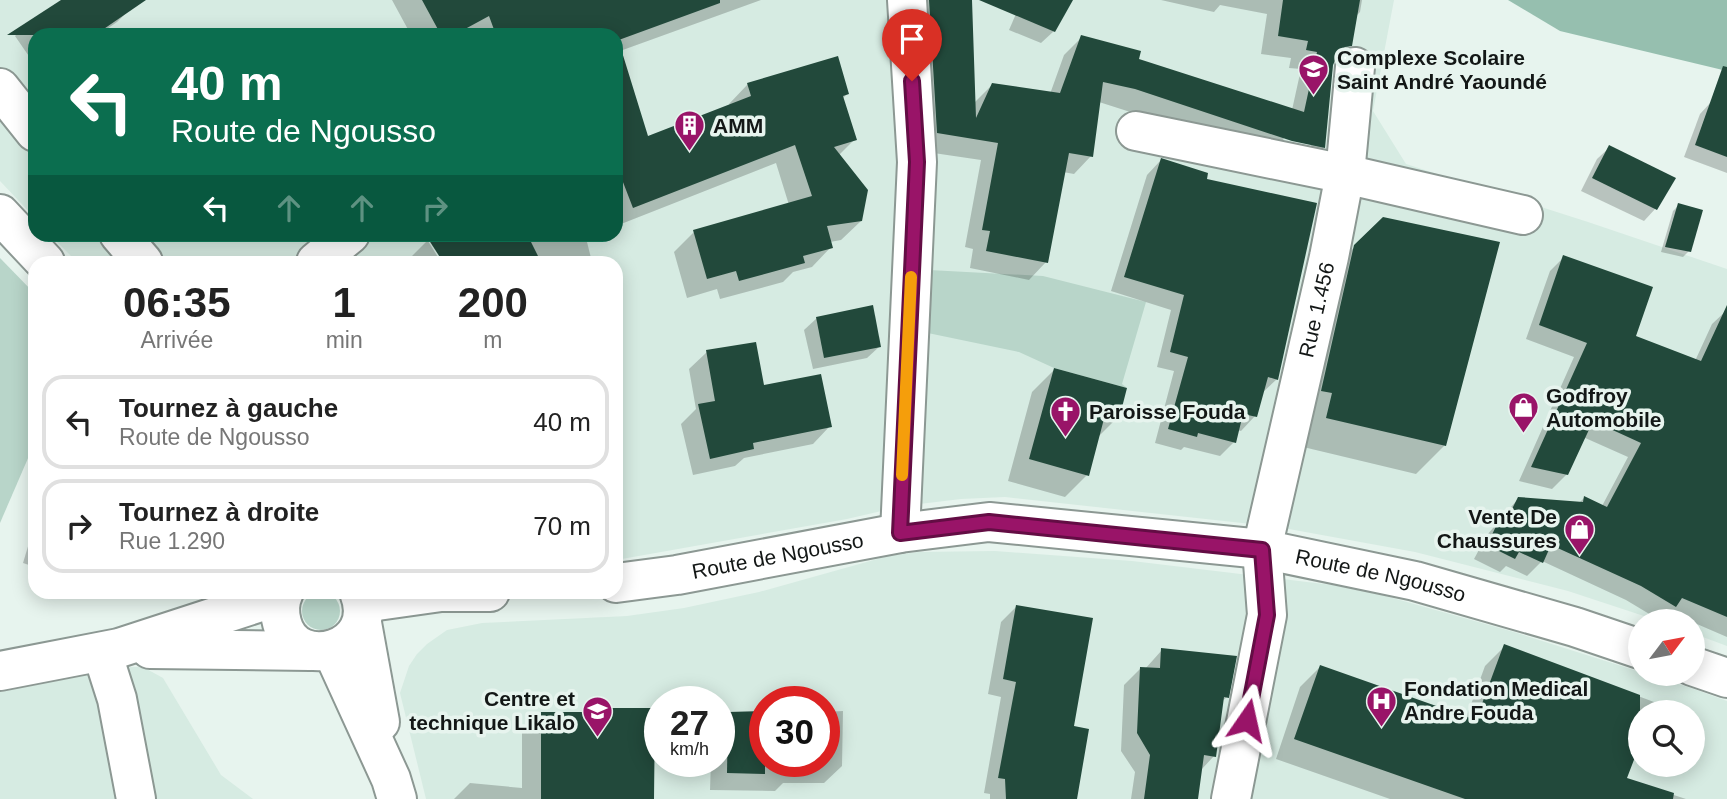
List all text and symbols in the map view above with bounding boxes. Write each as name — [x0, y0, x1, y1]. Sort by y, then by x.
pin — [882, 9, 942, 81]
icon: arrive — [893, 20, 931, 58]
place label: Complexe Scolaire Saint André Yaoundé — [1337, 46, 1547, 93]
school or university icon: Complexe Scolaire Saint André Yaoundé — [1297, 53, 1331, 97]
icon: left — [56, 56, 147, 147]
text: 40 m — [171, 56, 283, 110]
building icon: AMM — [673, 109, 707, 153]
text: Route de Ngousso — [171, 113, 436, 149]
place label: AMM — [713, 114, 763, 137]
icon: left — [197, 189, 235, 227]
icon: ahead — [270, 189, 308, 227]
icon: ahead — [343, 189, 381, 227]
icon: right — [416, 189, 454, 227]
street label: Rue 1.456 — [1294, 260, 1338, 360]
text: 06:35 — [123, 279, 231, 326]
text: 1 — [332, 279, 356, 326]
text: 200 — [458, 279, 528, 326]
text: Arrivée — [140, 327, 213, 353]
text: min — [326, 327, 363, 353]
text: m — [483, 327, 502, 353]
place label: Godfroy Automobile — [1546, 384, 1662, 431]
shop icon: Godfroy Automobile — [1506, 391, 1540, 435]
text: Tournez à gauche — [119, 393, 338, 423]
church icon: Paroisse Fouda — [1049, 395, 1083, 439]
place label: Paroisse Fouda — [1089, 400, 1246, 423]
icon: left — [60, 403, 98, 441]
text: 40 m — [533, 407, 591, 437]
text: Route de Ngousso — [119, 424, 310, 450]
text: Tournez à droite — [119, 497, 319, 527]
place label: Vente De Chaussures — [1437, 505, 1557, 552]
icon: right — [60, 507, 98, 545]
text: 70 m — [533, 511, 591, 541]
shop icon: Vente De Chaussures — [1563, 512, 1597, 556]
text: Rue 1.290 — [119, 528, 225, 554]
street label: Route de Ngousso — [690, 528, 865, 583]
street label: Route de Ngousso — [1294, 544, 1469, 606]
north arrow — [1628, 609, 1704, 686]
map controls — [1628, 609, 1705, 777]
place label: Fondation Medical Andre Fouda — [1404, 677, 1588, 724]
position arrow — [1210, 683, 1284, 757]
hospital icon: Fondation Medical Andre Fouda — [1364, 684, 1398, 728]
speed limit sign: 30 — [749, 686, 840, 777]
place label: Centre et technique Likalo — [409, 687, 575, 734]
school or university icon: Centre et technique Likalo — [581, 694, 615, 738]
button: search — [1628, 700, 1705, 777]
text: 27 — [670, 703, 709, 742]
text: km/h — [670, 739, 709, 759]

